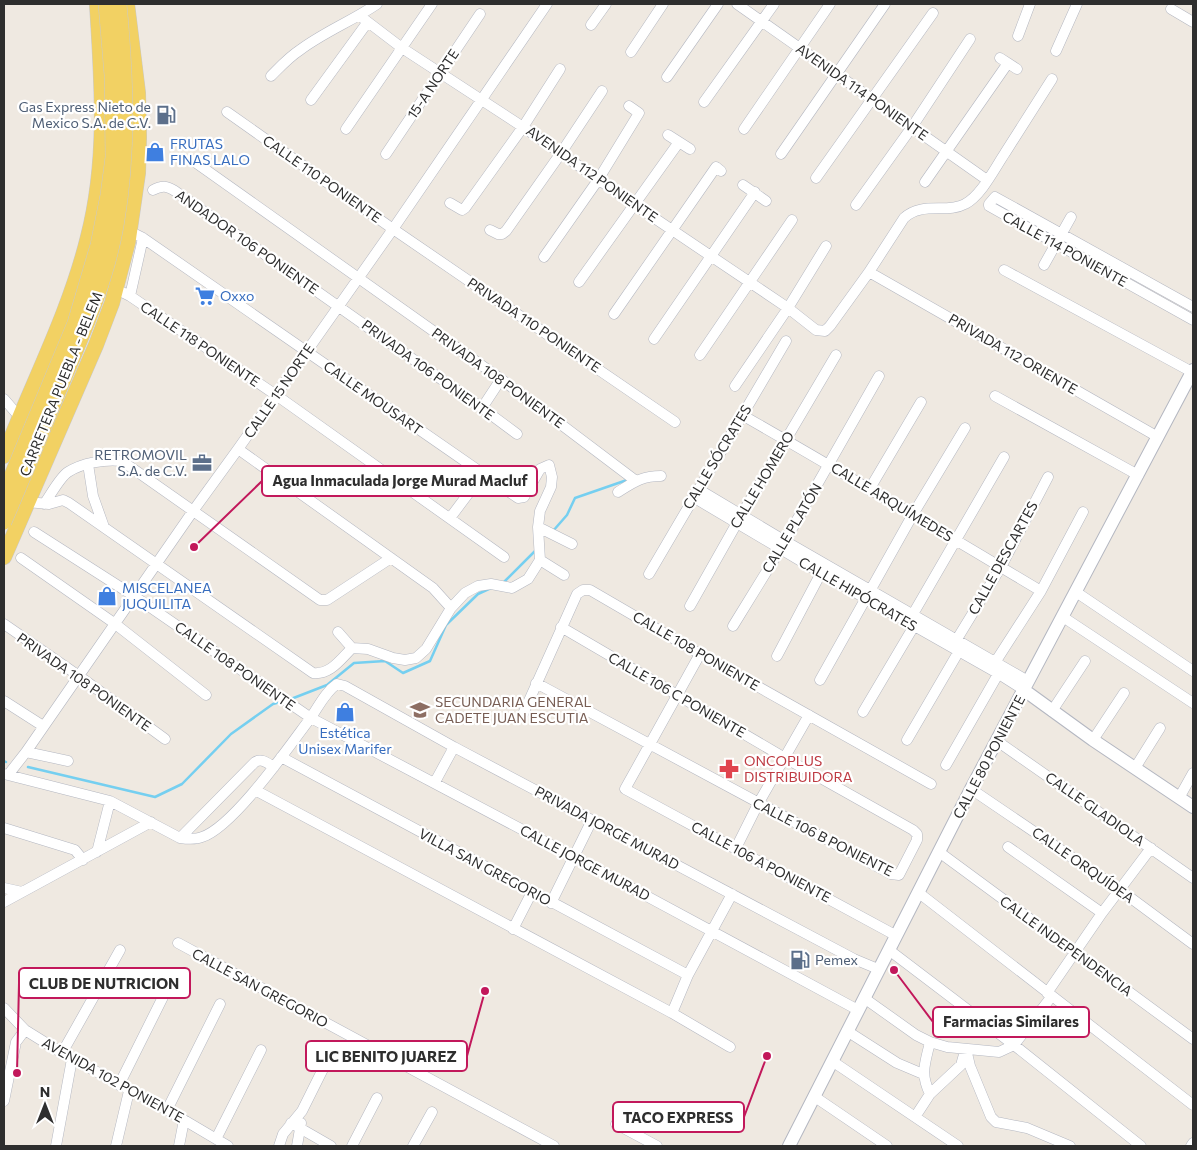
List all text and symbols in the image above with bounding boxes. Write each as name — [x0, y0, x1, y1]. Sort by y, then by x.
street label: AVENIDA 114 PONIENTE — [793, 40, 932, 144]
street label: 15-A NORTE — [403, 46, 462, 122]
place label: Gas Express Nieto de Mexico S.A. de C.V. — [19, 98, 151, 131]
fuel station icon: Gas Express Nieto de Mexico S.A. de C.V. — [155, 104, 177, 126]
street label: AVENIDA 112 PONIENTE — [523, 122, 661, 225]
street label: CALLE 110 PONIENTE — [260, 131, 385, 226]
place label: FRUTAS FINAS LALO — [170, 135, 250, 168]
shop icon: FRUTAS FINAS LALO — [144, 141, 166, 163]
street label: ANDADOR 106 PONIENTE — [172, 186, 322, 298]
street label: CALLE 114 PONIENTE — [1000, 207, 1131, 290]
street label: PRIVADA 110 PONIENTE — [464, 274, 604, 376]
supermarket icon: Oxxo — [194, 285, 216, 307]
place label: Oxxo — [220, 287, 254, 304]
street label: CARRETERA PUEBLA - BELEM — [16, 289, 105, 479]
street label: CALLE 118 PONIENTE — [137, 297, 263, 390]
street label: PRIVADA 112 ORIENTE — [946, 310, 1081, 397]
street label: PRIVADA 106 PONIENTE — [359, 316, 498, 423]
street label: PRIVADA 108 PONIENTE — [429, 324, 568, 431]
street label: CALLE 15 NORTE — [240, 340, 317, 441]
street label: CALLE MOUSART — [320, 357, 426, 438]
street label: CALLE SÓCRATES — [679, 401, 754, 512]
street label: CALLE HOMERO — [726, 428, 797, 531]
place label: RETROMOVIL S.A. de C.V. — [94, 446, 187, 479]
office icon: RETROMOVIL S.A. de C.V. — [191, 452, 213, 474]
street label: CALLE ARQUÍMEDES — [828, 458, 956, 545]
callout: Agua Inmaculada Jorge Murad Macluf — [262, 466, 537, 496]
text: Agua Inmaculada Jorge Murad Macluf — [272, 471, 528, 489]
street label: CALLE PLATÓN — [758, 480, 825, 576]
street label: CALLE DESCARTES — [964, 498, 1041, 617]
street label: CALLE HIPÓCRATES — [796, 553, 920, 634]
place label: MISCELANEA JUQUILITA — [122, 579, 212, 612]
shop icon: MISCELANEA JUQUILITA — [96, 585, 118, 607]
street label: CALLE 108 PONIENTE — [630, 607, 763, 694]
street label: CALLE 108 PONIENTE — [172, 617, 299, 714]
street label: PRIVADA 108 PONIENTE — [14, 629, 155, 734]
street label: CALLE 106 C PONIENTE — [606, 648, 749, 741]
street label: CALLE 80 PONIENTE — [949, 692, 1028, 821]
place label: SECUNDARIA GENERAL CADETE JUAN ESCUTIA — [435, 693, 592, 726]
school or university icon: SECUNDARIA GENERAL CADETE JUAN ESCUTIA — [409, 699, 431, 721]
shop icon: Estética Unisex Marifer — [334, 701, 356, 723]
place label: Estética Unisex Marifer — [298, 724, 392, 757]
place label: ONCOPLUS DISTRIBUIDORA — [744, 752, 853, 785]
pharmacy icon: ONCOPLUS DISTRIBUIDORA — [718, 758, 740, 780]
street label: CALLE GLADIOLA — [1042, 768, 1149, 849]
street label: PRIVADA JORGE MURAD — [532, 782, 682, 873]
street label: CALLE 106 B PONIENTE — [750, 794, 896, 879]
street label: CALLE 106 A PONIENTE — [688, 817, 834, 906]
street label: CALLE JORGE MURAD — [517, 821, 653, 904]
street label: CALLE ORQUÍDEA — [1029, 823, 1138, 906]
street label: VILLA SAN GREGORIO — [416, 824, 554, 909]
street label: CALLE INDEPENDENCIA — [997, 892, 1136, 999]
street label: CALLE SAN GREGORIO — [189, 944, 331, 1031]
fuel station icon: Pemex — [789, 949, 811, 971]
place label: Pemex — [815, 951, 859, 968]
callout: CLUB DE NUTRICION — [19, 968, 190, 998]
text: CLUB DE NUTRICION — [29, 974, 179, 992]
callout: Farmacias Similares — [933, 1007, 1089, 1037]
text: Farmacias Similares — [943, 1012, 1079, 1030]
street label: AVENIDA 102 PONIENTE — [39, 1034, 187, 1126]
callout: LIC BENITO JUAREZ — [306, 1041, 467, 1071]
text: LIC BENITO JUAREZ — [315, 1047, 457, 1065]
north arrow — [20, 1080, 70, 1130]
callout: TACO EXPRESS — [613, 1102, 744, 1132]
text: TACO EXPRESS — [623, 1108, 733, 1126]

